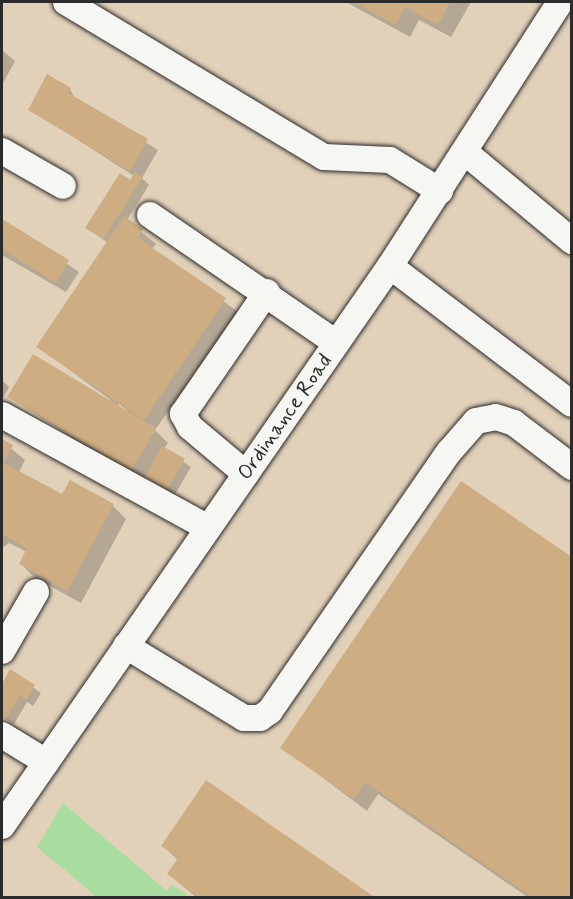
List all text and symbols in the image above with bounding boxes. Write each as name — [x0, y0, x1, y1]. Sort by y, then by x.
street label: Ordinance Road — [233, 351, 337, 483]

